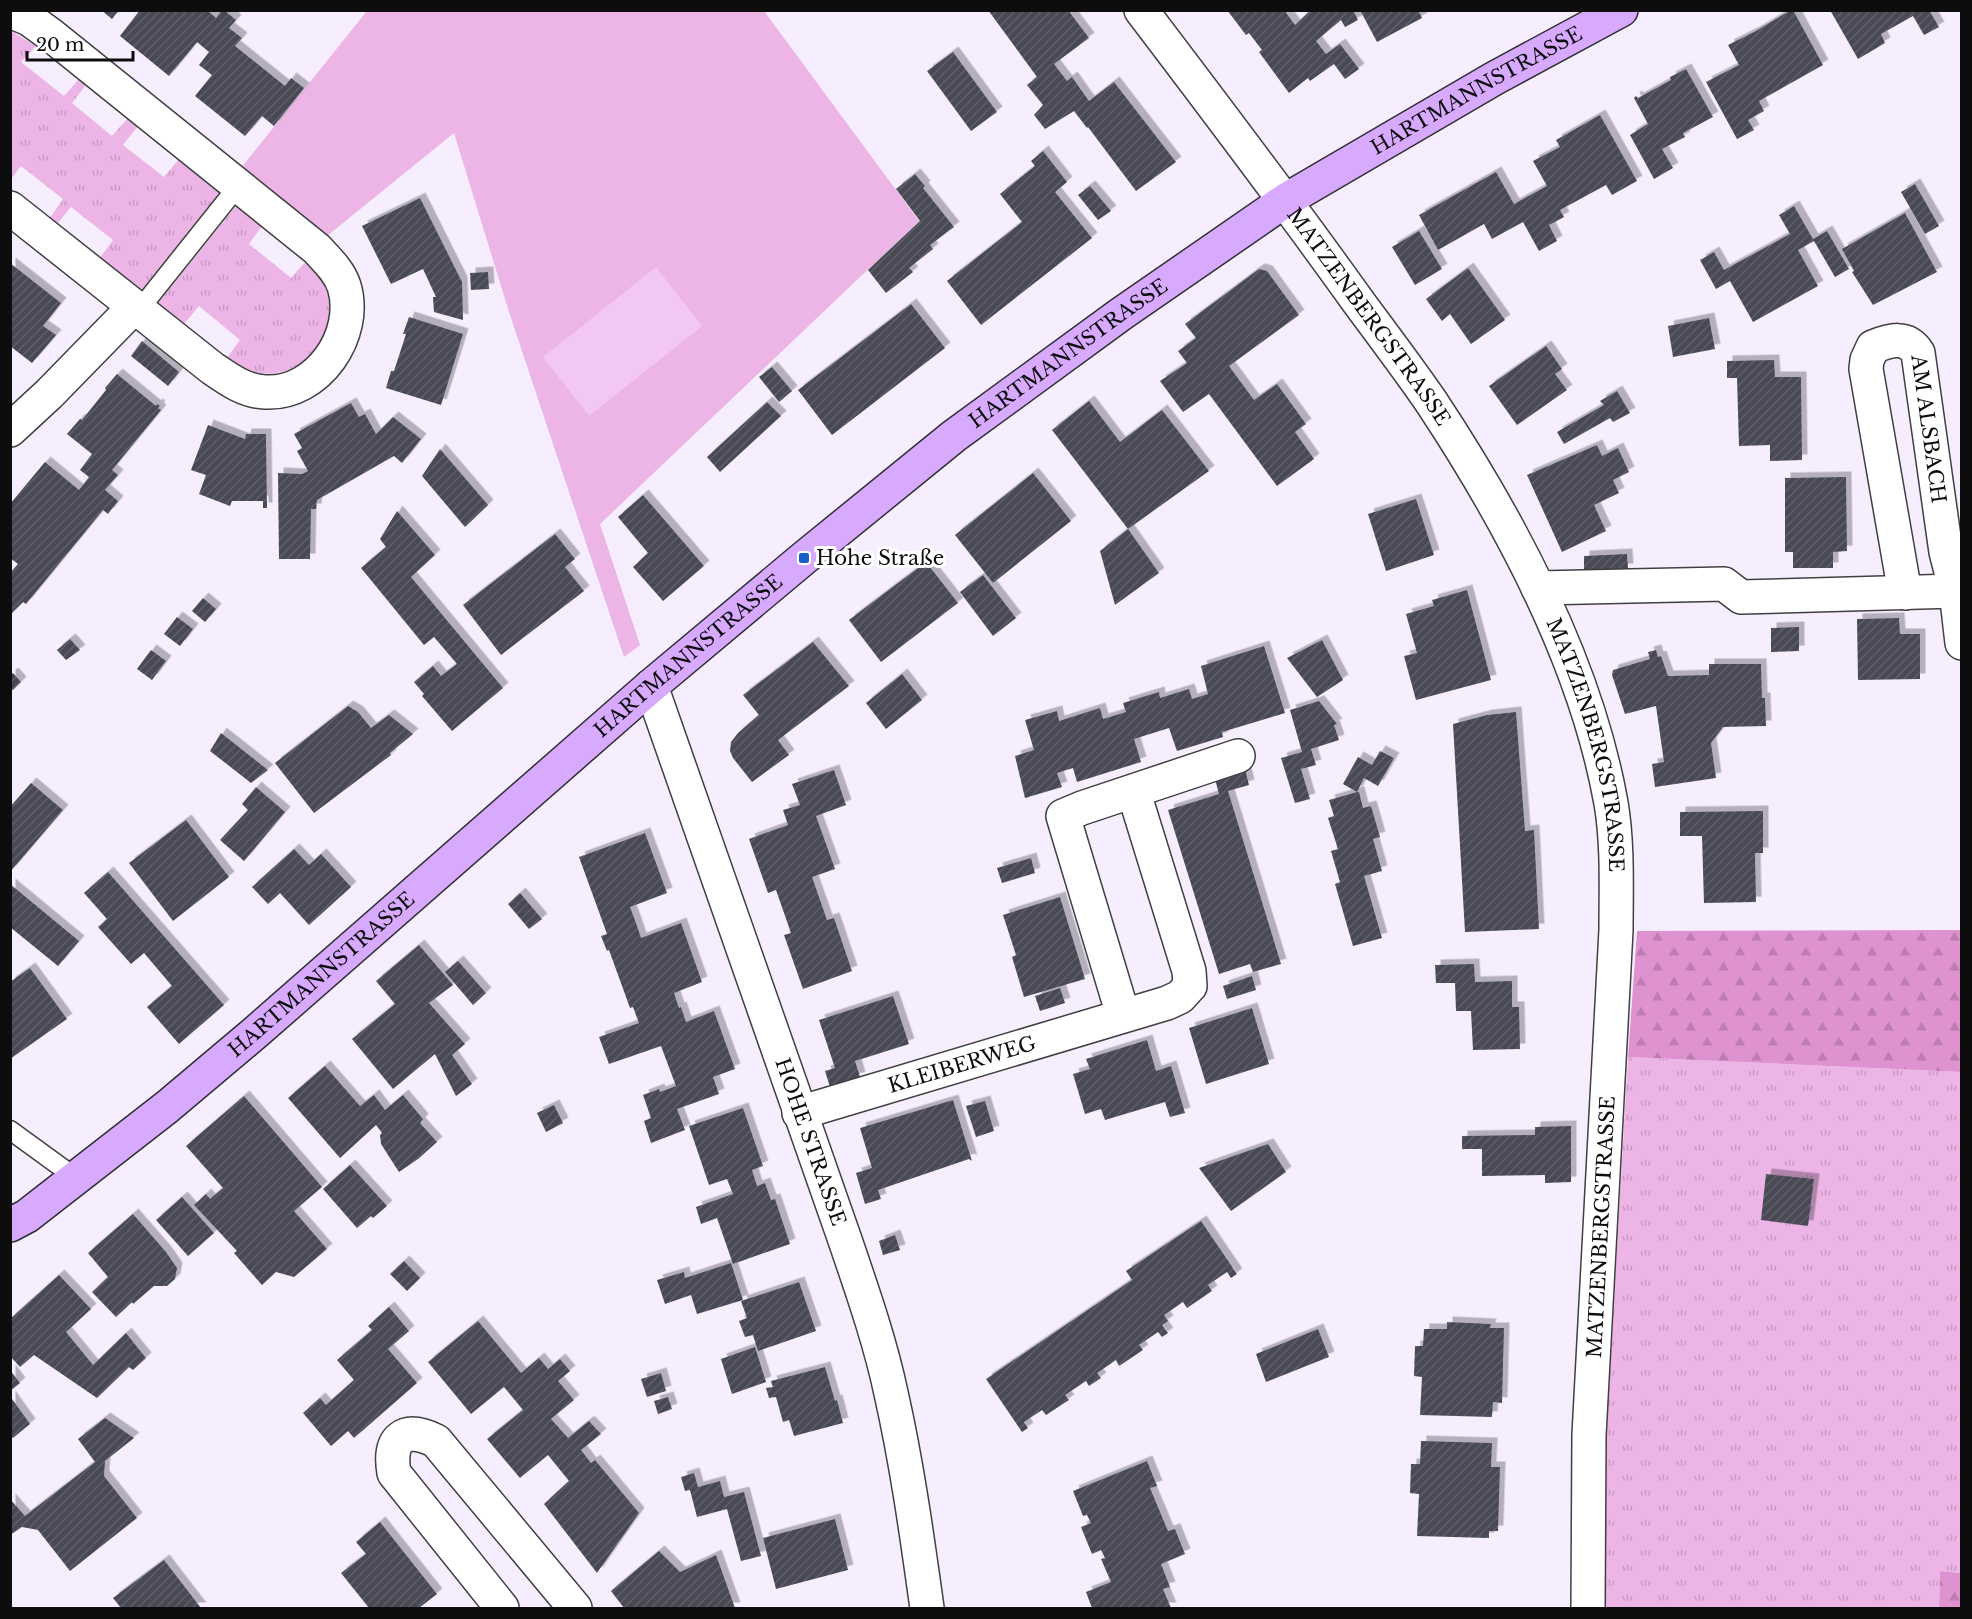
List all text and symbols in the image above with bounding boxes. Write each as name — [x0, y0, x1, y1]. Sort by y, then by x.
street label: HARTMANNSTRASSE — [1366, 21, 1586, 160]
scale bar — [27, 24, 134, 62]
text: 20 m — [36, 34, 84, 56]
street label: MATZENBERGSTRASSE — [1282, 203, 1455, 430]
street label: HARTMANNSTRASSE — [964, 274, 1172, 433]
street label: AM ALSBACH — [1906, 352, 1951, 505]
place label: Hohe Straße — [816, 546, 944, 570]
marker: Hohe Straße — [797, 551, 811, 565]
street label: HARTMANNSTRASSE — [589, 569, 787, 742]
street label: MATZENBERGSTRASSE — [1541, 614, 1628, 872]
street label: HARTMANNSTRASSE — [223, 887, 419, 1062]
street label: KLEIBERWEG — [885, 1031, 1039, 1098]
street label: HOHE STRASSE — [770, 1055, 851, 1229]
street label: MATZENBERGSTRASSE — [1582, 1095, 1620, 1359]

